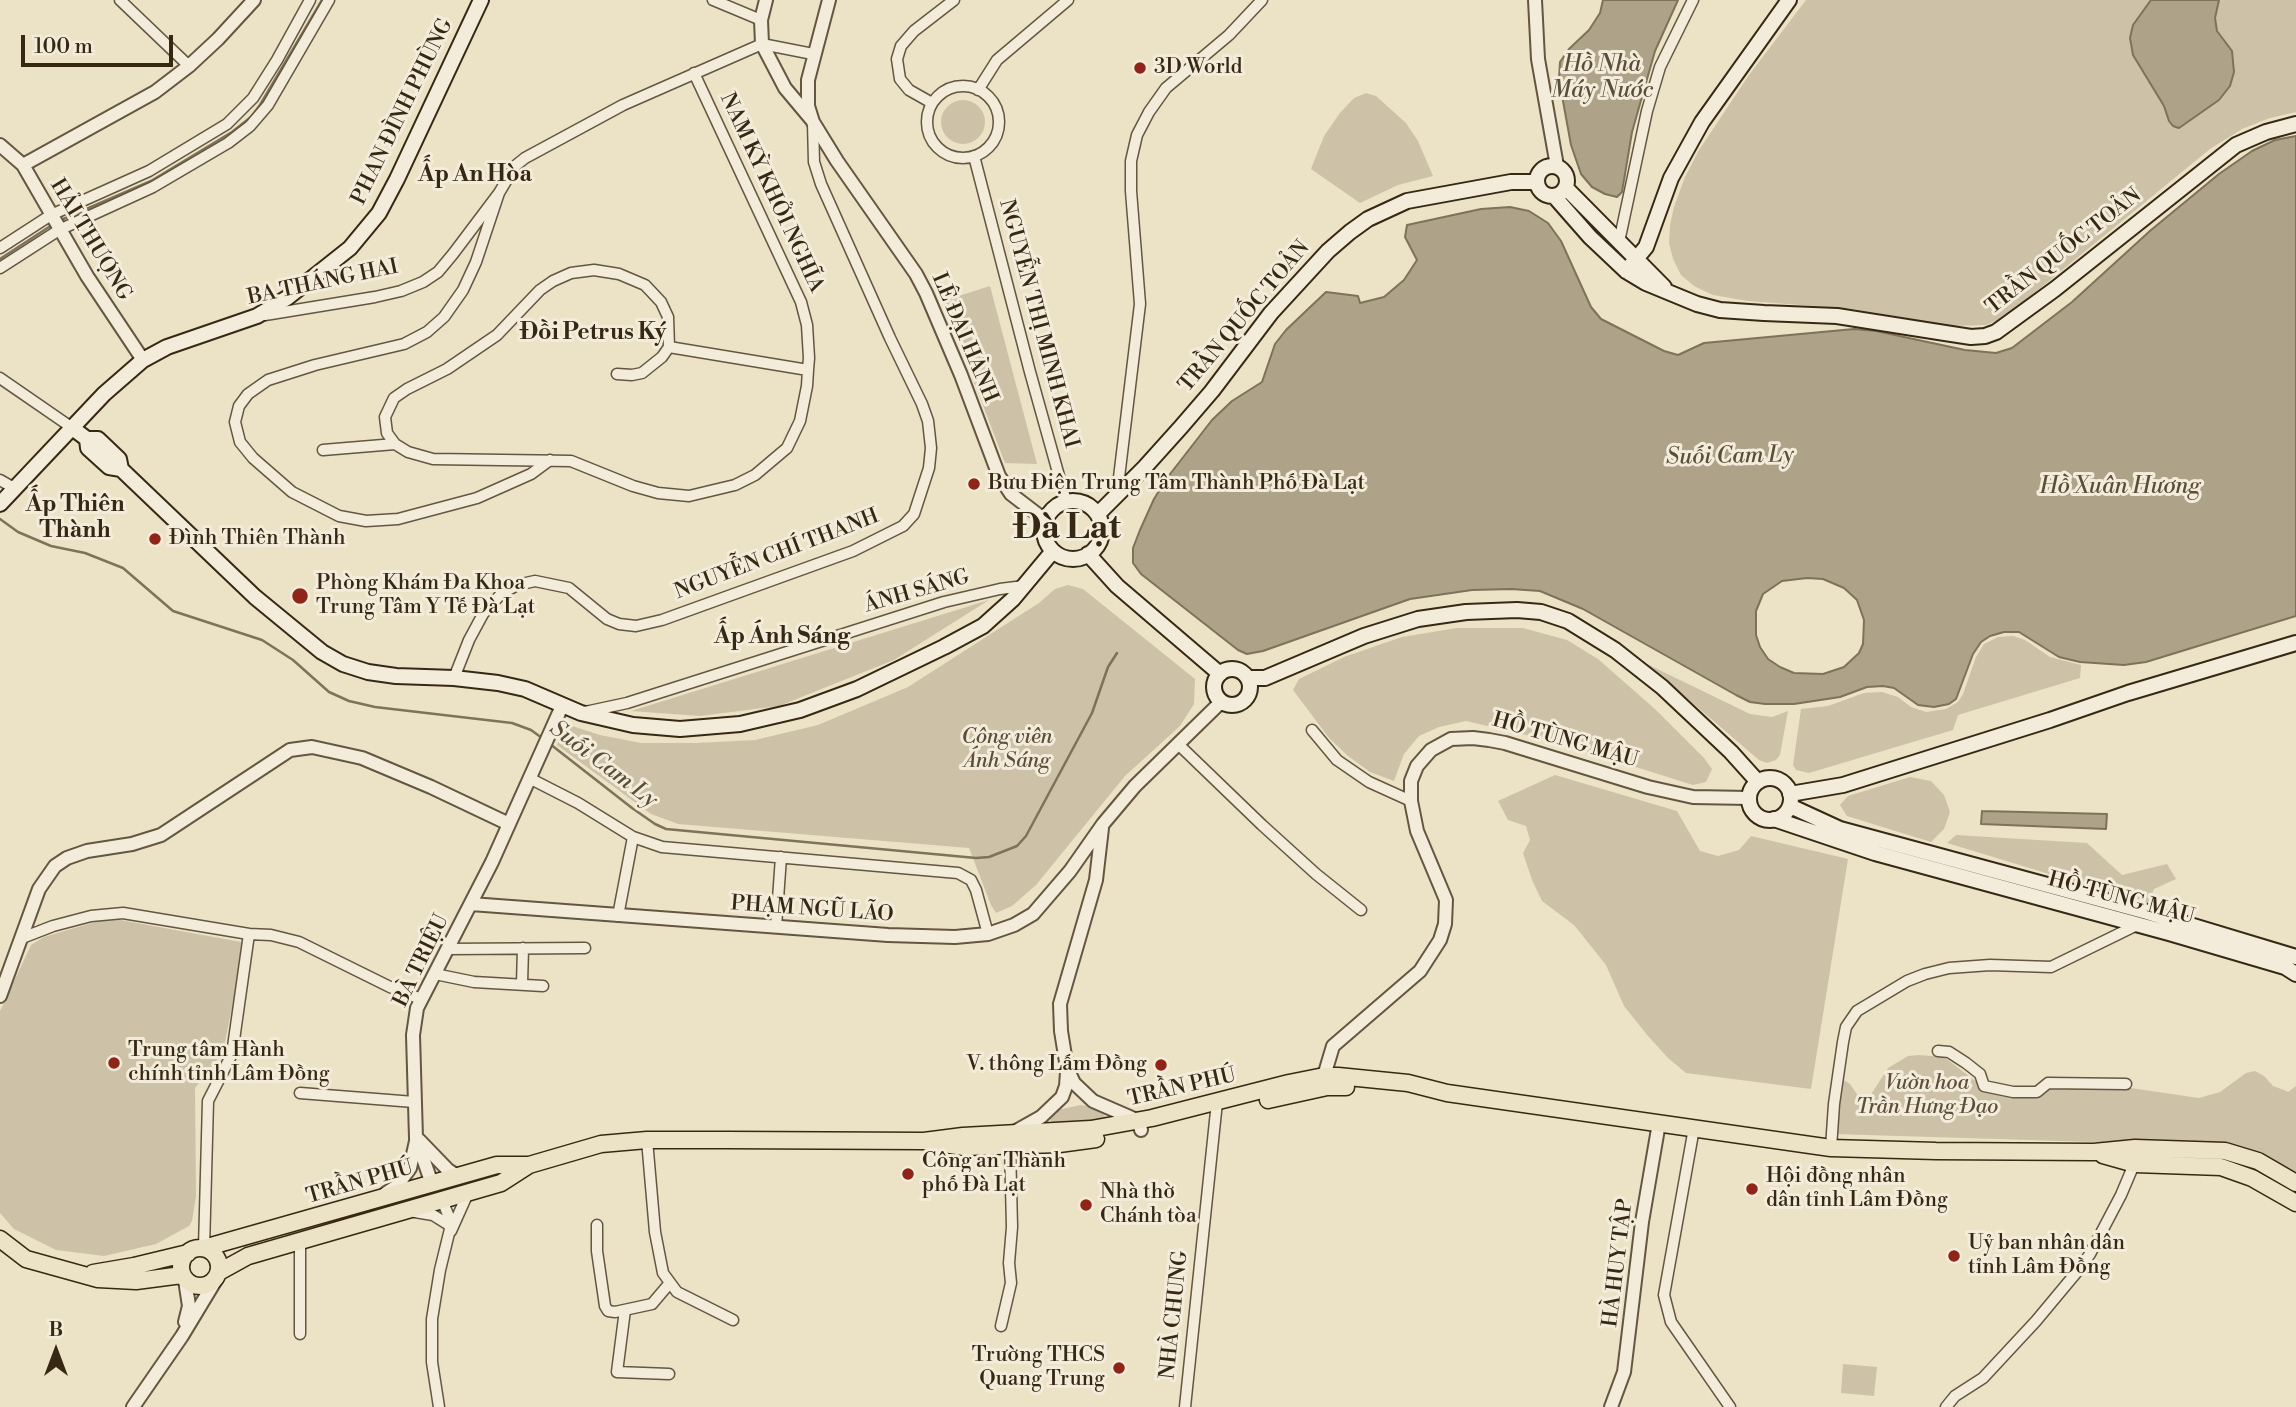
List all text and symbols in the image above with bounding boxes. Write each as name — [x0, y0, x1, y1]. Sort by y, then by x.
street label: PHAN ĐÌNH PHÙNG — [347, 15, 459, 209]
scale bar — [24, 21, 177, 65]
text: 100 m — [34, 34, 93, 60]
water label: Hồ Nhà Máy Nước — [1551, 51, 1653, 105]
place label: 3D World — [1154, 55, 1243, 81]
marker: 3D World — [1132, 60, 1148, 76]
street label: NAM KỲ KHỞI NGHĨA — [714, 89, 828, 297]
district label: Ấp An Hòa — [418, 161, 532, 189]
street label: HẢI THƯỢNG — [44, 175, 136, 305]
street label: TRẦN QUỐC TOẢN — [1981, 184, 2147, 320]
street label: NGUYỄN THỊ MINH KHAI — [993, 197, 1083, 451]
street label: TRẦN QUỐC TOẢN — [1174, 236, 1316, 398]
street label: BA THÁNG HAI — [245, 255, 401, 311]
street label: LÊ ĐẠI HÀNH — [925, 269, 1003, 407]
district label: Đồi Petrus Ký — [520, 319, 666, 347]
water label: Suối Cam Ly — [1666, 442, 1794, 472]
place label: Bưu Điện Trung Tâm Thành Phố Đà Lạt — [988, 471, 1365, 497]
water label: Hồ Xuân Hương — [2040, 473, 2200, 501]
marker: Bưu Điện Trung Tâm Thành Phố Đà Lạt — [966, 476, 982, 492]
district label: Ấp Thiên Thành — [25, 491, 125, 545]
street label: NGUYỄN CHÍ THANH — [671, 504, 883, 606]
district label: Đà Lạt — [1013, 509, 1121, 551]
place label: Đình Thiên Thành — [169, 526, 345, 552]
marker: Đình Thiên Thành — [147, 531, 163, 547]
street label: ÁNH SÁNG — [862, 565, 972, 619]
place label: Phòng Khám Đa Khoa Trung Tâm Y Tế Đà Lạt — [316, 571, 535, 621]
marker: Phòng Khám Đa Khoa Trung Tâm Y Tế Đà Lạt — [290, 586, 310, 606]
district label: Ấp Ánh Sáng — [714, 623, 850, 651]
street label: HỒ TÙNG MẬU — [1489, 708, 1641, 774]
water label: Suối Cam Ly — [544, 715, 662, 815]
park label: Công viên Ánh Sáng — [961, 725, 1053, 775]
street label: HỒ TÙNG MẬU — [2045, 867, 2197, 931]
street label: PHẠM NGŨ LÃO — [730, 892, 894, 928]
street label: BÀ TRIỆU — [389, 911, 455, 1011]
place label: Trung tâm Hành chính tỉnh Lâm Đồng — [128, 1038, 330, 1088]
place label: V. thông Lấm Đồng — [966, 1052, 1147, 1078]
marker: Trung tâm Hành chính tỉnh Lâm Đồng — [106, 1055, 122, 1071]
marker: V. thông Lấm Đồng — [1153, 1057, 1169, 1073]
street label: TRẦN PHÚ — [1126, 1063, 1238, 1113]
park label: Vườn hoa Trần Hưng Đạo — [1856, 1071, 1998, 1121]
place label: Công an Thành phố Đà Lạt — [922, 1149, 1066, 1199]
street label: TRẦN PHÚ — [304, 1156, 416, 1210]
place label: Hội đồng nhân dân tỉnh Lâm Đồng — [1766, 1164, 1948, 1214]
marker: Công an Thành phố Đà Lạt — [900, 1166, 916, 1182]
place label: Nhà thờ Chánh tòa — [1100, 1180, 1197, 1230]
marker: Hội đồng nhân dân tỉnh Lâm Đồng — [1744, 1181, 1760, 1197]
marker: Nhà thờ Chánh tòa — [1078, 1197, 1094, 1213]
street label: HÀ HUY TẬP — [1599, 1197, 1639, 1329]
place label: Uỷ ban nhân dân tỉnh Lâm Đồng — [1968, 1231, 2125, 1281]
marker: Uỷ ban nhân dân tỉnh Lâm Đồng — [1946, 1248, 1962, 1264]
street label: NHÀ CHUNG — [1156, 1250, 1194, 1380]
north arrow — [21, 1316, 91, 1386]
text: B — [49, 1318, 63, 1342]
place label: Trường THCS Quang Trung — [972, 1343, 1105, 1393]
marker: Trường THCS Quang Trung — [1111, 1360, 1127, 1376]

